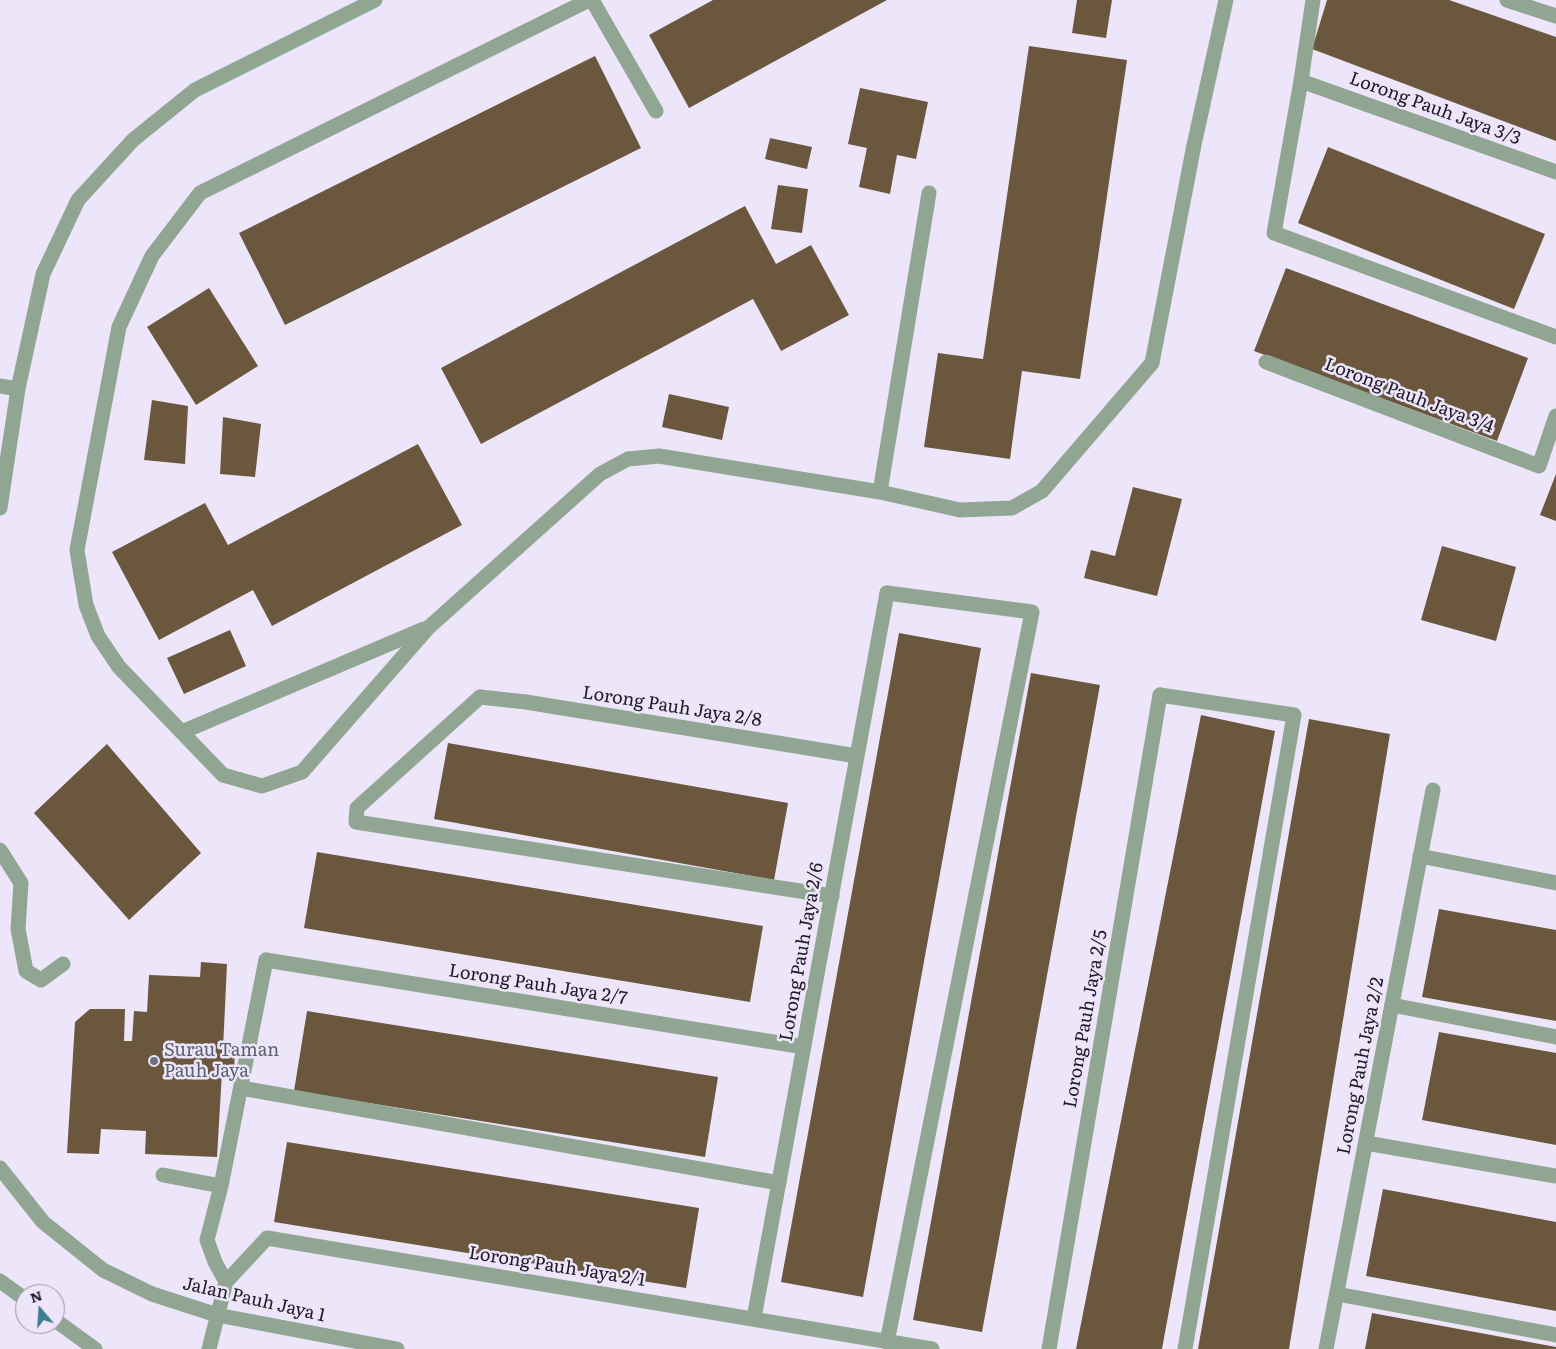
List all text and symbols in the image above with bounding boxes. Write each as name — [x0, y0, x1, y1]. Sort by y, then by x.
street label: Lorong Pauh Jaya 3/3 — [1346, 68, 1524, 150]
street label: Lorong Pauh Jaya 3/4 — [1321, 354, 1497, 438]
street label: Lorong Pauh Jaya 2/8 — [581, 682, 763, 732]
street label: Lorong Pauh Jaya 2/6 — [776, 861, 828, 1043]
street label: Lorong Pauh Jaya 2/5 — [1060, 928, 1112, 1110]
street label: Lorong Pauh Jaya 2/7 — [447, 960, 629, 1010]
street label: Lorong Pauh Jaya 2/2 — [1333, 975, 1389, 1157]
place label: Surau Taman Pauh Jaya — [164, 1040, 279, 1082]
marker: Surau Taman Pauh Jaya — [148, 1055, 160, 1067]
street label: Lorong Pauh Jaya 2/1 — [467, 1242, 647, 1292]
street label: Jalan Pauh Jaya 1 — [181, 1273, 327, 1327]
north arrow — [15, 1284, 65, 1334]
text: N — [27, 1284, 44, 1307]

